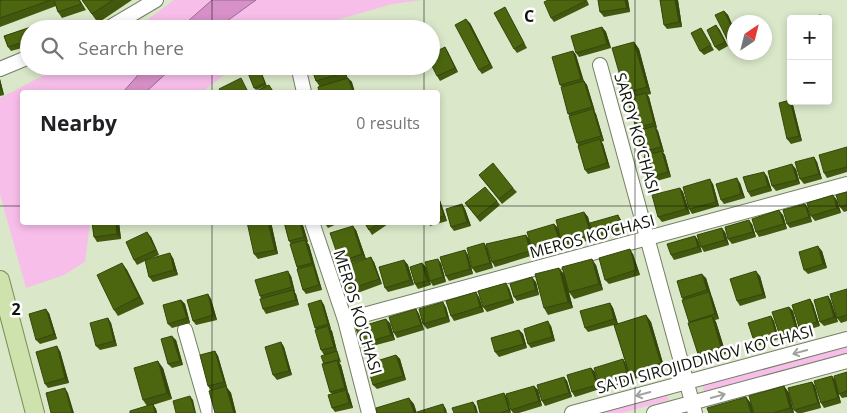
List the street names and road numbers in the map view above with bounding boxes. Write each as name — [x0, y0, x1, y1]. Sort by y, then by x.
street label: SAROY KO‘CHASI — [609, 70, 665, 196]
street label: MEROS KO‘CHASI — [527, 209, 657, 263]
street label: MEROS KO'CHASI — [329, 247, 387, 377]
street label: SA'DI SIROJIDDINOV KO'CHASI — [594, 319, 816, 399]

